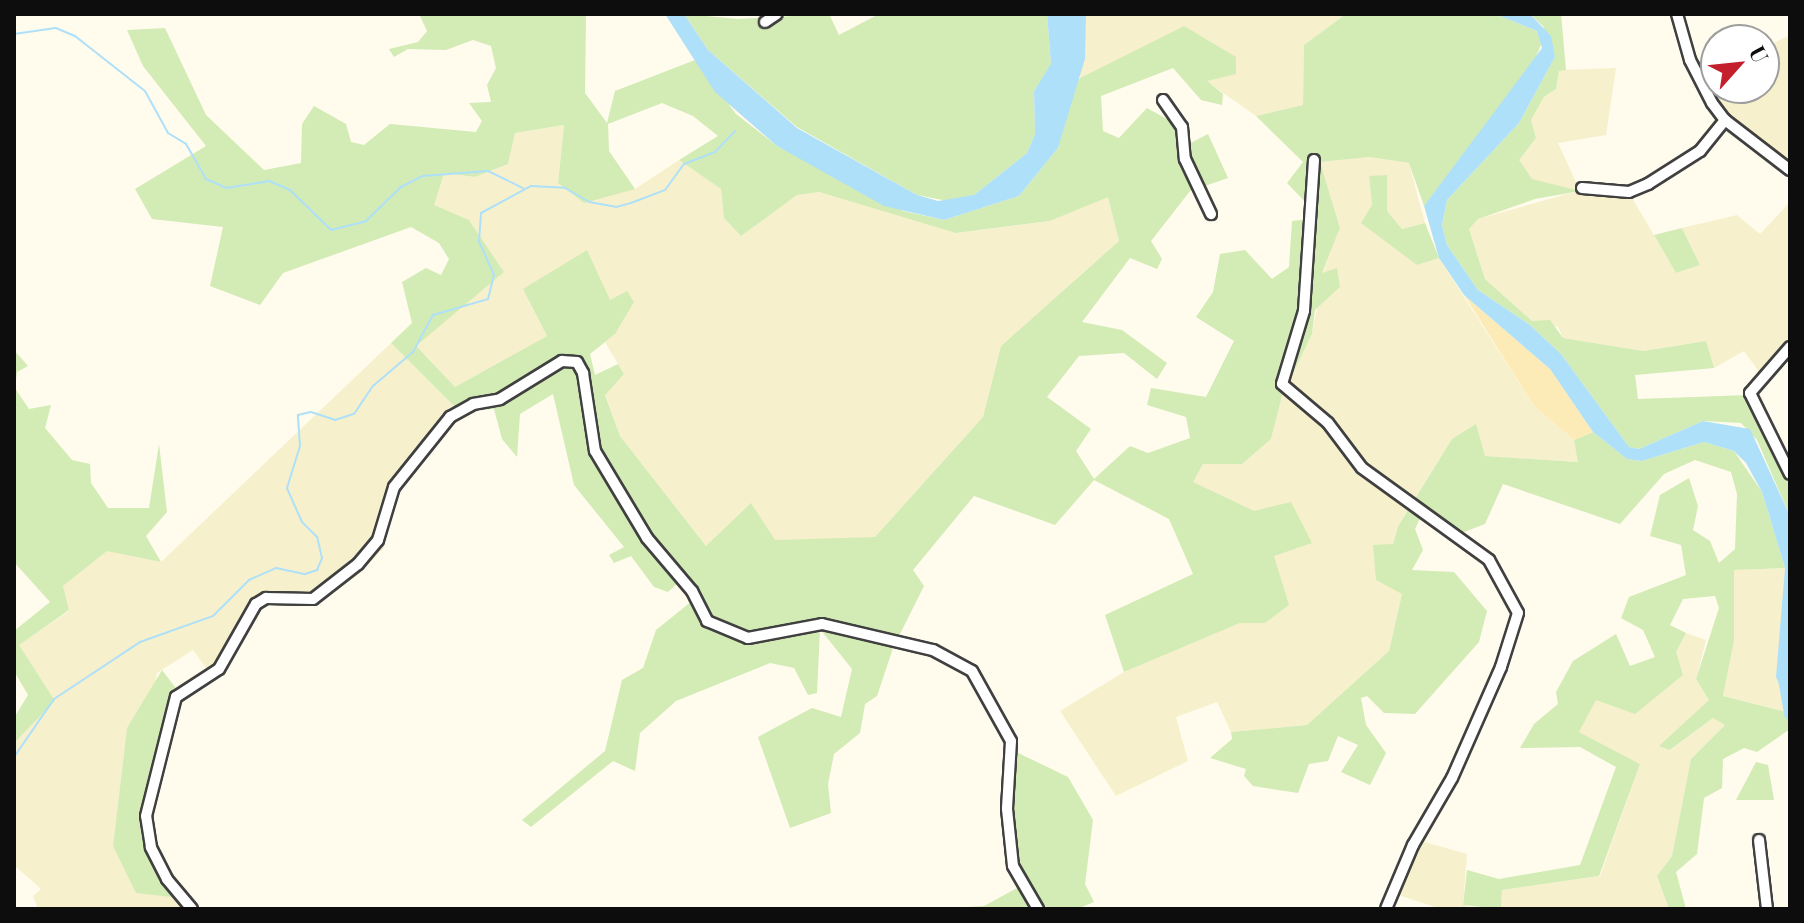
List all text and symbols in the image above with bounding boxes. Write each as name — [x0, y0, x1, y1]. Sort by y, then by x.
north arrow — [1700, 24, 1780, 104]
text: U — [1743, 40, 1776, 68]

